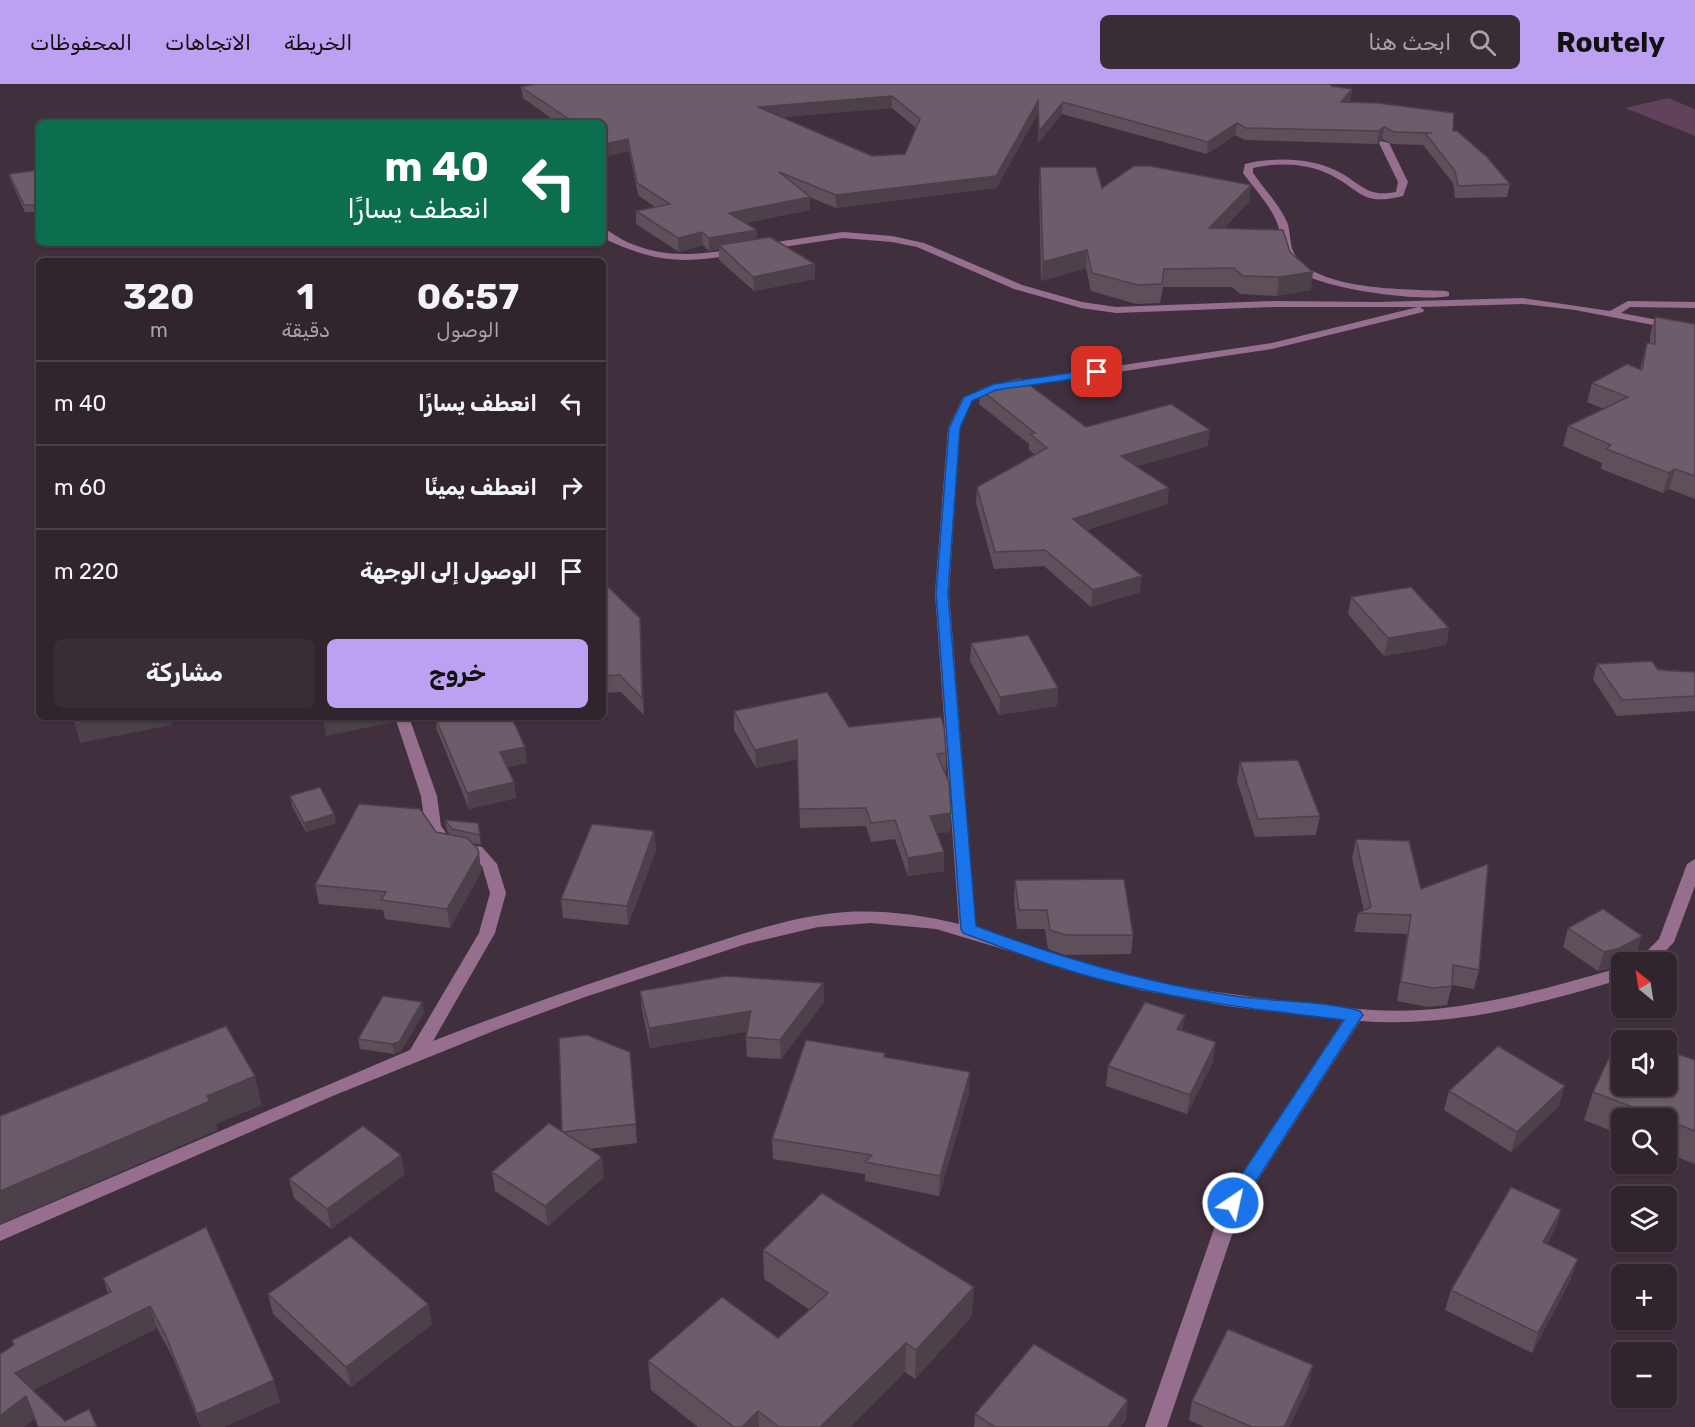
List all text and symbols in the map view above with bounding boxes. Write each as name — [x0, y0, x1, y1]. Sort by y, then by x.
search box — [1100, 15, 1520, 69]
icon: search — [1466, 26, 1499, 59]
text: Routely — [1556, 26, 1665, 59]
text: ابحث هنا — [1368, 29, 1451, 56]
text: المحفوظات — [30, 30, 132, 55]
text: الاتجاهات — [165, 30, 251, 55]
text: الخريطة — [284, 30, 352, 55]
text: 40 m — [384, 142, 489, 192]
icon: left — [510, 144, 588, 222]
text: انعطف يسارًا — [347, 193, 489, 225]
text: 320 — [123, 275, 195, 318]
text: 1 — [297, 275, 315, 318]
text: 06:57 — [417, 275, 519, 318]
text: m — [150, 318, 168, 342]
text: دقيقة — [282, 318, 330, 342]
text: الوصول — [436, 318, 499, 342]
pin — [1071, 346, 1122, 397]
icon: arrive — [1080, 355, 1113, 388]
icon: left — [555, 387, 588, 420]
text: 40 m — [54, 390, 107, 417]
text: انعطف يسارًا — [418, 390, 537, 417]
icon: right — [555, 471, 588, 504]
text: 60 m — [54, 474, 106, 501]
text: انعطف يمينًا — [424, 474, 537, 501]
icon: arrive — [555, 555, 588, 588]
text: 220 m — [54, 558, 119, 585]
text: الوصول إلى الوجهة — [360, 558, 537, 585]
button: مشاركة — [54, 639, 315, 708]
button: خروج — [327, 639, 588, 708]
north arrow — [1611, 952, 1677, 1018]
map controls — [1611, 952, 1677, 1408]
button: sound — [1611, 1030, 1677, 1096]
button: search — [1611, 1108, 1677, 1174]
position arrow — [1201, 1171, 1265, 1235]
button: layers — [1611, 1186, 1677, 1252]
button: + — [1611, 1264, 1677, 1330]
button: − — [1611, 1342, 1677, 1408]

